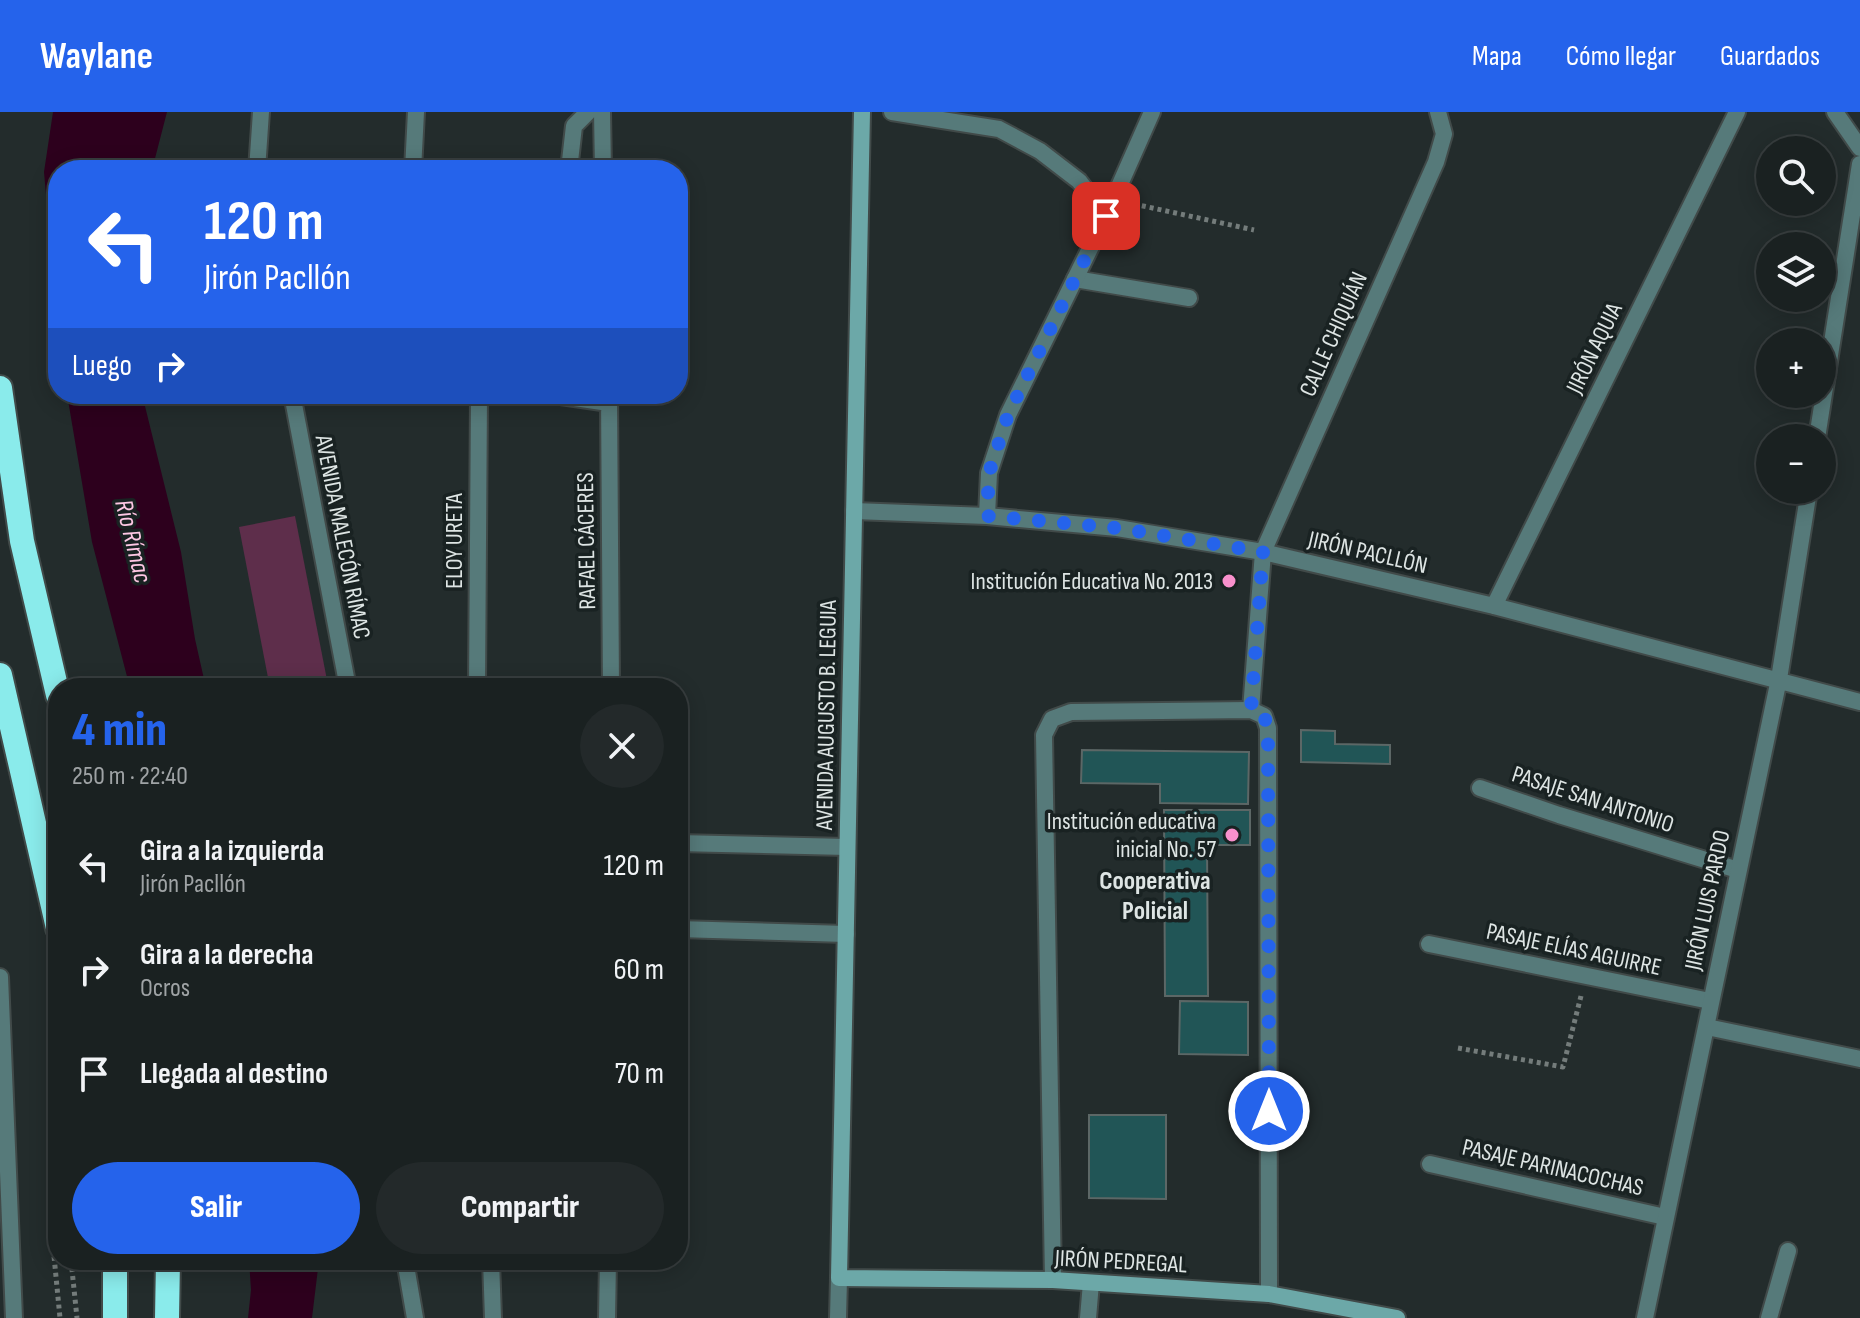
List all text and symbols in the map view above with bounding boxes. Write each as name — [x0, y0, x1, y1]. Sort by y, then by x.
text: Waylane — [40, 34, 153, 79]
text: Mapa — [1472, 40, 1522, 73]
text: Cómo llegar — [1566, 40, 1676, 73]
text: Guardados — [1720, 40, 1820, 73]
map controls — [1756, 136, 1836, 504]
button: search — [1756, 136, 1836, 216]
pin — [1072, 182, 1140, 250]
text: 120 m — [204, 189, 324, 256]
icon: left — [72, 192, 176, 296]
icon: arrive — [1084, 194, 1128, 238]
button: layers — [1756, 232, 1836, 312]
text: Jirón Pacllón — [204, 257, 351, 300]
street label: CALLE CHIQUIÁN — [1293, 267, 1374, 401]
street label: JIRÓN AQUIA — [1560, 297, 1629, 399]
button: + — [1756, 328, 1836, 408]
icon: right — [148, 344, 192, 388]
text: Luego — [72, 348, 132, 384]
button: − — [1756, 424, 1836, 504]
street label: AVENIDA MALECÓN RÍMAC — [308, 432, 377, 642]
street label: RAFAEL CÁCERES — [571, 472, 602, 610]
street label: ELOY URETA — [440, 493, 469, 589]
water label: Río Rímac — [107, 497, 158, 587]
street label: JIRÓN PACLLÓN — [1305, 524, 1430, 580]
place label: Institución Educativa No. 2013 — [971, 567, 1213, 596]
marker: Institución Educativa No. 2013 — [1220, 572, 1238, 590]
street label: AVENIDA AUGUSTO B. LEGUIA — [810, 599, 843, 831]
text: 4 min — [72, 702, 167, 759]
button: close — [580, 704, 664, 788]
street label: PASAJE SAN ANTONIO — [1508, 760, 1677, 839]
text: 250 m · 22:40 — [72, 761, 188, 792]
place label: Institución educativa inicial No. 57 — [1047, 807, 1216, 864]
marker: Institución educativa inicial No. 57 — [1223, 826, 1241, 844]
street label: JIRÓN LUIS PARDO — [1678, 827, 1736, 974]
text: Gira a la izquierda — [140, 833, 324, 869]
icon: left — [72, 844, 116, 888]
text: 120 m — [603, 848, 664, 884]
district label: Cooperativa Policial — [1099, 866, 1211, 927]
text: Jirón Pacllón — [140, 869, 246, 900]
street label: PASAJE ELÍAS AGUIRRE — [1484, 917, 1664, 982]
text: Gira a la derecha — [140, 937, 314, 973]
icon: right — [72, 948, 116, 992]
text: 60 m — [613, 952, 664, 988]
text: Ocros — [140, 973, 190, 1004]
icon: arrive — [72, 1052, 116, 1096]
text: Llegada al destino — [140, 1056, 328, 1092]
text: 70 m — [615, 1056, 664, 1092]
position arrow — [1227, 1069, 1311, 1153]
street label: PASAJE PARINACOCHAS — [1459, 1133, 1646, 1202]
button: Salir — [72, 1162, 360, 1254]
button: Compartir — [376, 1162, 664, 1254]
street label: JIRÓN PEDREGAL — [1053, 1244, 1188, 1279]

